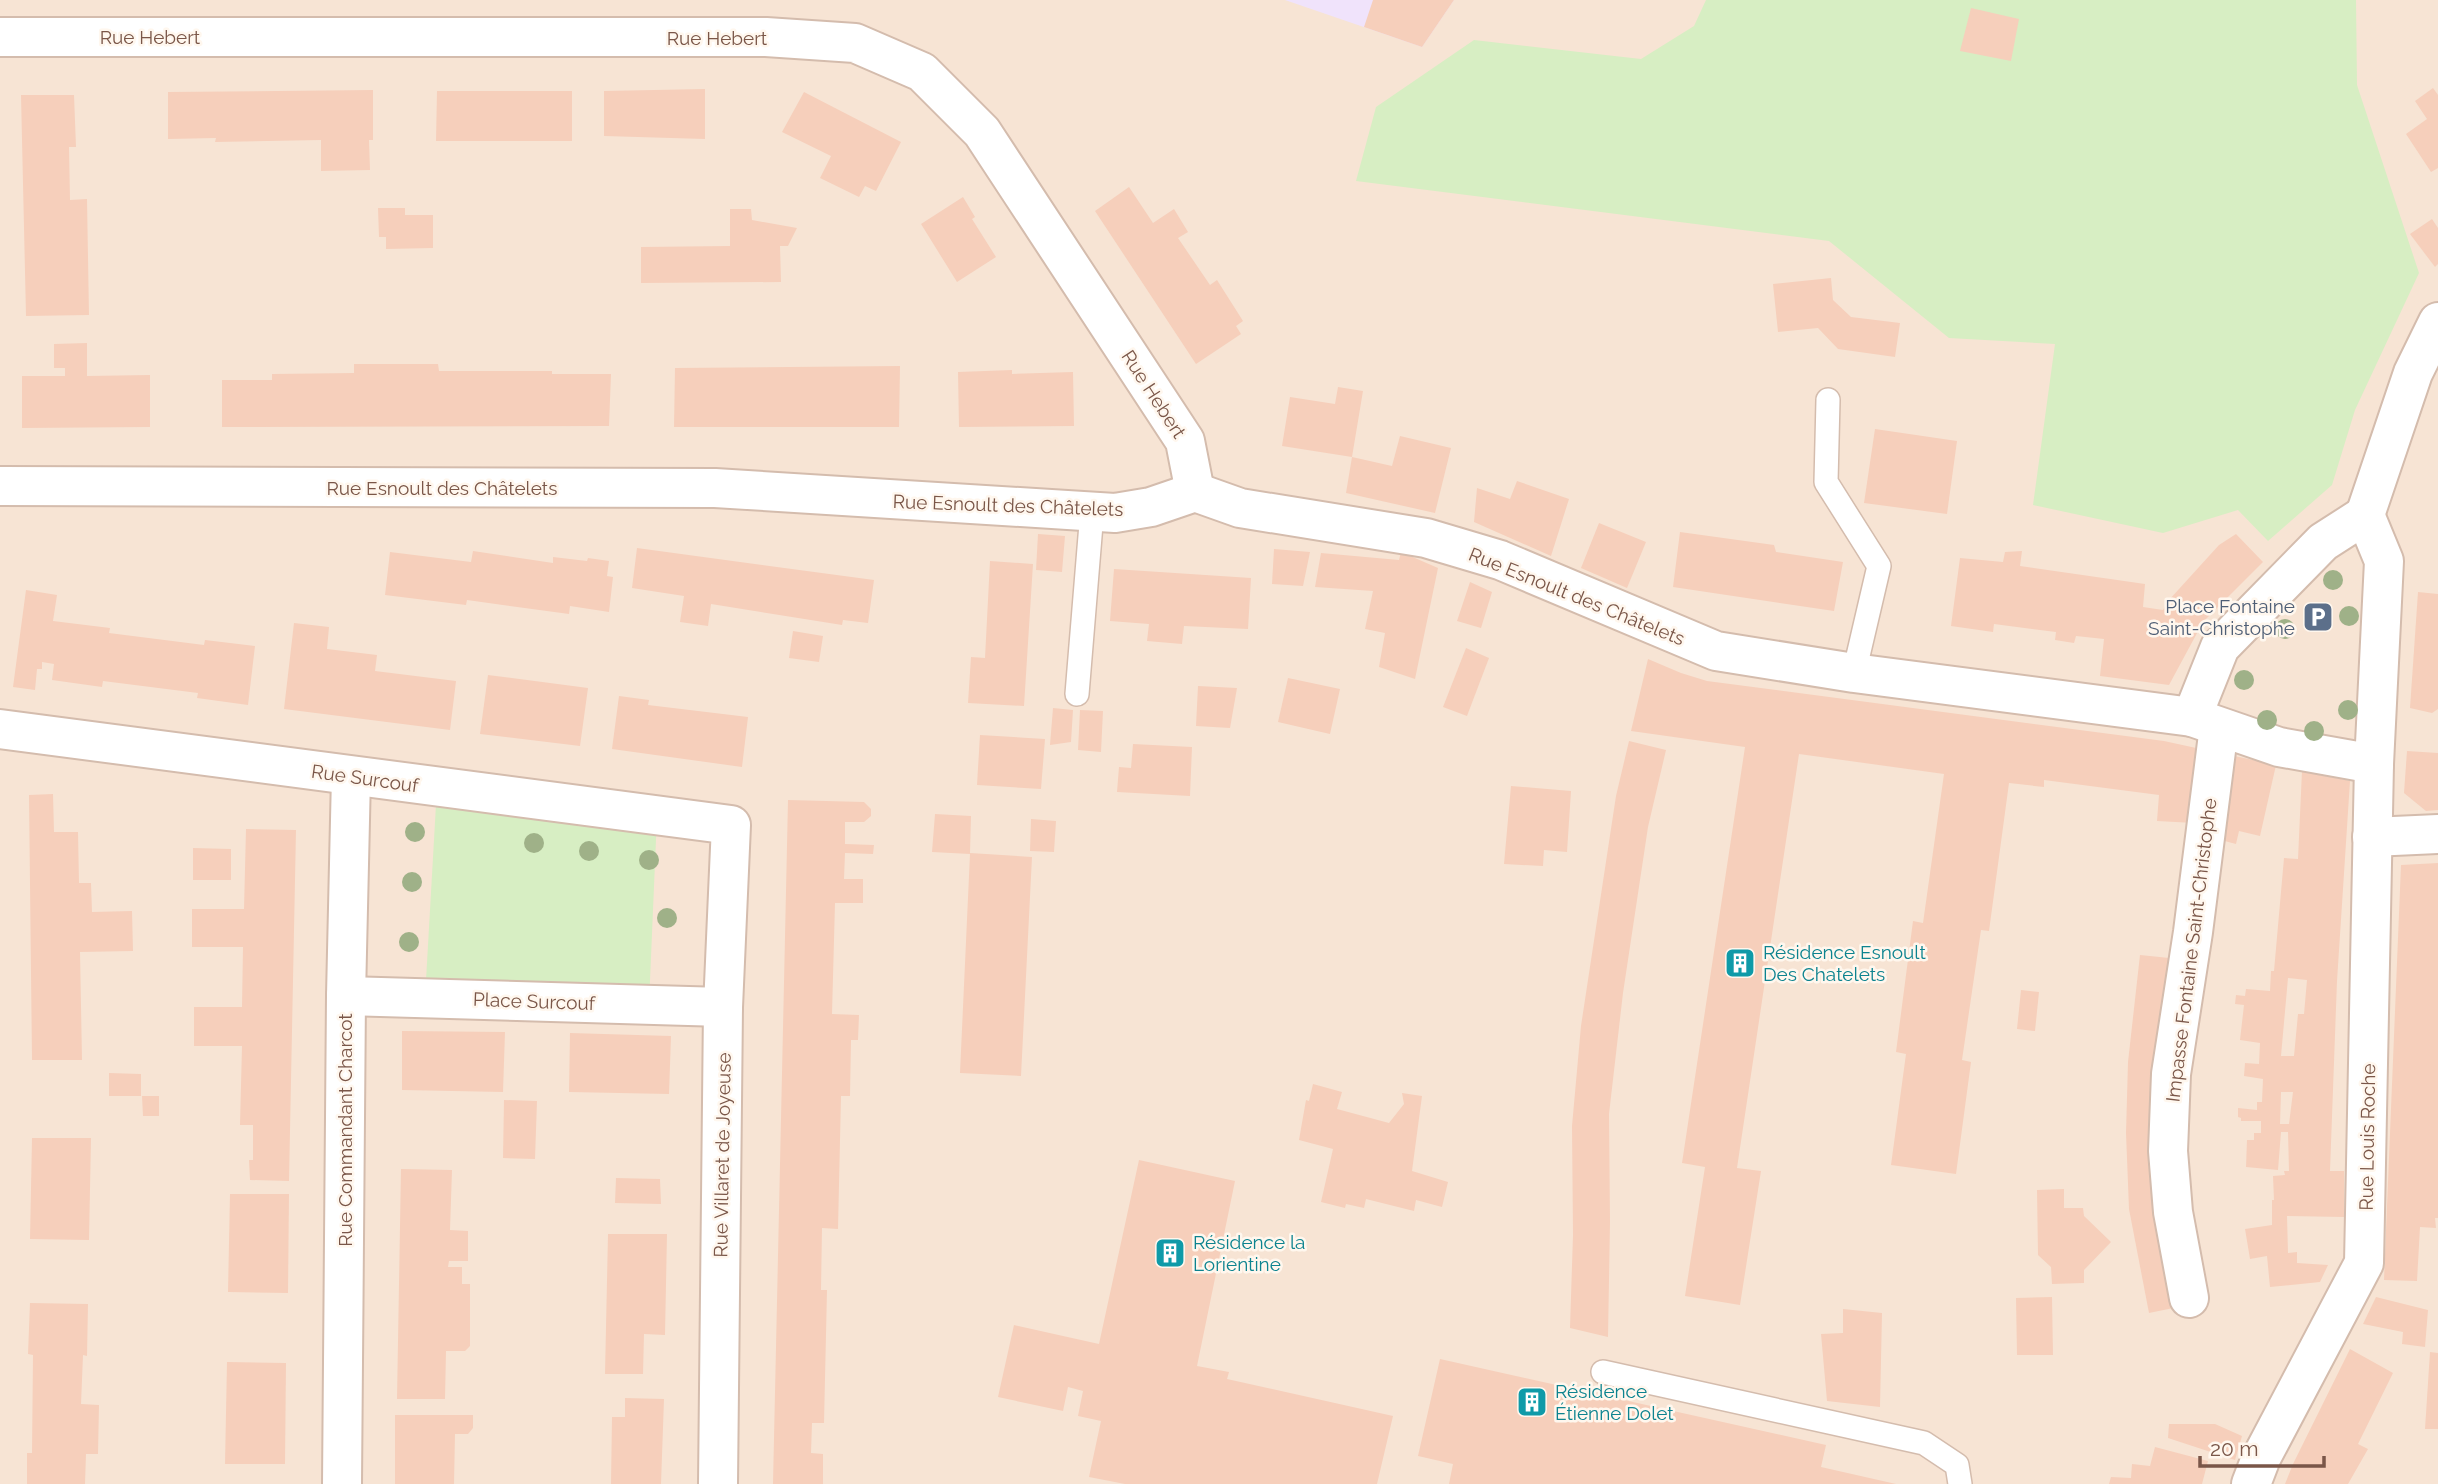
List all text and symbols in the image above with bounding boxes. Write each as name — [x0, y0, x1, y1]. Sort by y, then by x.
street label: Rue Hebert — [100, 26, 201, 48]
street label: Rue Hebert — [667, 27, 768, 49]
street label: Rue Hebert — [1117, 346, 1191, 443]
street label: Rue Esnoult des Châtelets — [327, 477, 557, 499]
street label: Rue Esnoult des Châtelets — [892, 490, 1124, 520]
street label: Rue Esnoult des Châtelets — [1466, 543, 1688, 649]
place label: Place Fontaine Saint-Christophe — [2148, 595, 2295, 639]
parking icon: Place Fontaine Saint-Christophe — [2301, 600, 2335, 634]
street label: Rue Surcouf — [310, 760, 421, 797]
street label: Impasse Fontaine Saint-Christophe — [2161, 797, 2221, 1103]
place label: Résidence Esnoult Des Chatelets — [1763, 941, 1927, 985]
building icon: Résidence Esnoult Des Chatelets — [1723, 946, 1757, 980]
street label: Place Surcouf — [473, 988, 596, 1014]
street label: Rue Commandant Charcot — [334, 1013, 356, 1247]
street label: Rue Villaret de Joyeuse — [709, 1052, 735, 1258]
street label: Rue Louis Roche — [2355, 1063, 2379, 1211]
place label: Résidence la Lorientine — [1193, 1231, 1305, 1275]
building icon: Résidence la Lorientine — [1153, 1236, 1187, 1270]
place label: Résidence Étienne Dolet — [1555, 1380, 1674, 1424]
building icon: Résidence Étienne Dolet — [1515, 1385, 1549, 1419]
scale bar — [2200, 1424, 2324, 1468]
text: 20 m — [2210, 1436, 2258, 1461]

